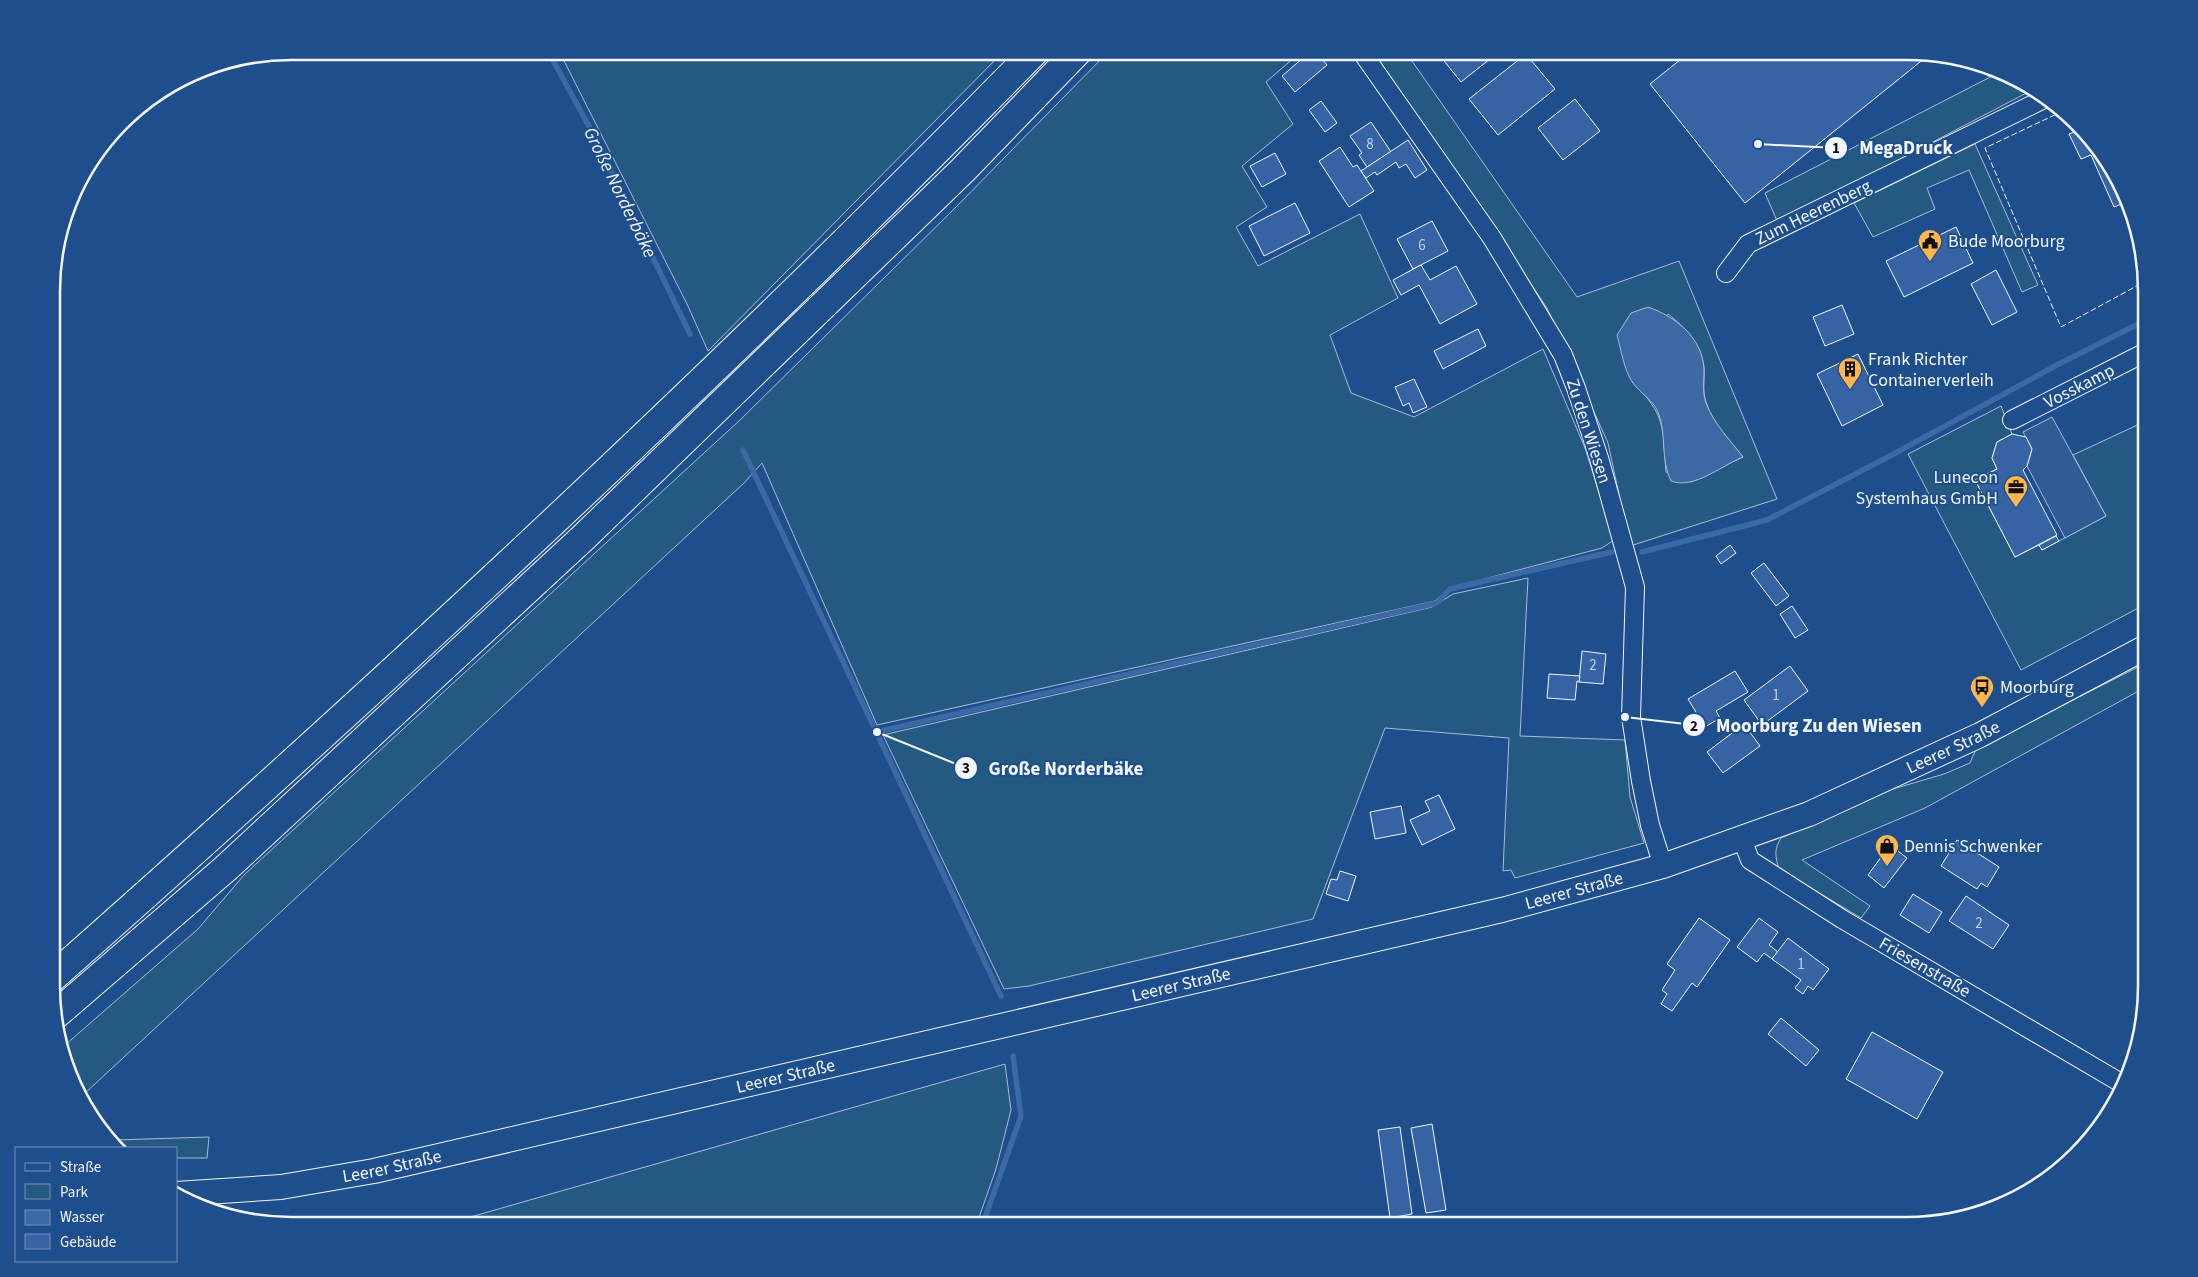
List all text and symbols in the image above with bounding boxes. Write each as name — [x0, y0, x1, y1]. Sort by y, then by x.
water label: Große Norderbäke — [576, 123, 663, 263]
callout: MegaDruck — [1824, 131, 1963, 165]
house number: 8 — [1366, 134, 1374, 155]
text: MegaDruck — [1859, 135, 1953, 162]
text: 1 — [1832, 138, 1840, 159]
street label: Zum Heerenberg — [1751, 174, 1875, 251]
public building icon: Bude Moorburg — [1917, 228, 1943, 262]
place label: Bude Moorburg — [1948, 229, 2065, 254]
house number: 6 — [1418, 235, 1426, 256]
place label: Frank Richter Containerverleih — [1868, 347, 1994, 393]
building icon: Frank Richter Containerverleih — [1837, 356, 1863, 390]
street label: Vosskamp — [2039, 358, 2119, 415]
street label: Zu den Wiesen — [1560, 376, 1617, 487]
place label: Lunecon Systemhaus GmbH — [1856, 465, 1998, 511]
office icon: Lunecon Systemhaus GmbH — [2003, 474, 2029, 508]
house number: 2 — [1589, 655, 1597, 676]
bus stop icon: Moorburg — [1969, 674, 1995, 708]
place label: Moorburg — [2000, 675, 2074, 700]
house number: 1 — [1772, 685, 1780, 706]
callout: Moorburg Zu den Wiesen — [1681, 708, 1932, 742]
text: Moorburg Zu den Wiesen — [1716, 713, 1922, 740]
street label: Leerer Straße — [1902, 715, 2004, 780]
text: 2 — [1690, 716, 1698, 737]
callout: Große Norderbäke — [953, 751, 1153, 785]
text: Große Norderbäke — [989, 756, 1144, 783]
text: 3 — [962, 758, 970, 779]
shop icon: Dennis Schwenker — [1874, 833, 1900, 867]
place label: Dennis Schwenker — [1904, 834, 2043, 859]
street label: Leerer Straße — [1522, 865, 1626, 916]
house number: 2 — [1975, 913, 1983, 934]
street label: Friesenstraße — [1874, 931, 1975, 1004]
house number: 1 — [1797, 954, 1805, 975]
street label: Leerer Straße — [1129, 961, 1233, 1008]
street label: Leerer Straße — [734, 1053, 838, 1100]
street label: Leerer Straße — [340, 1144, 444, 1189]
legend — [15, 1147, 178, 1262]
text: Straße — [60, 1157, 101, 1178]
text: Park — [60, 1182, 89, 1203]
text: Wasser — [60, 1207, 105, 1228]
text: Gebäude — [60, 1232, 116, 1253]

